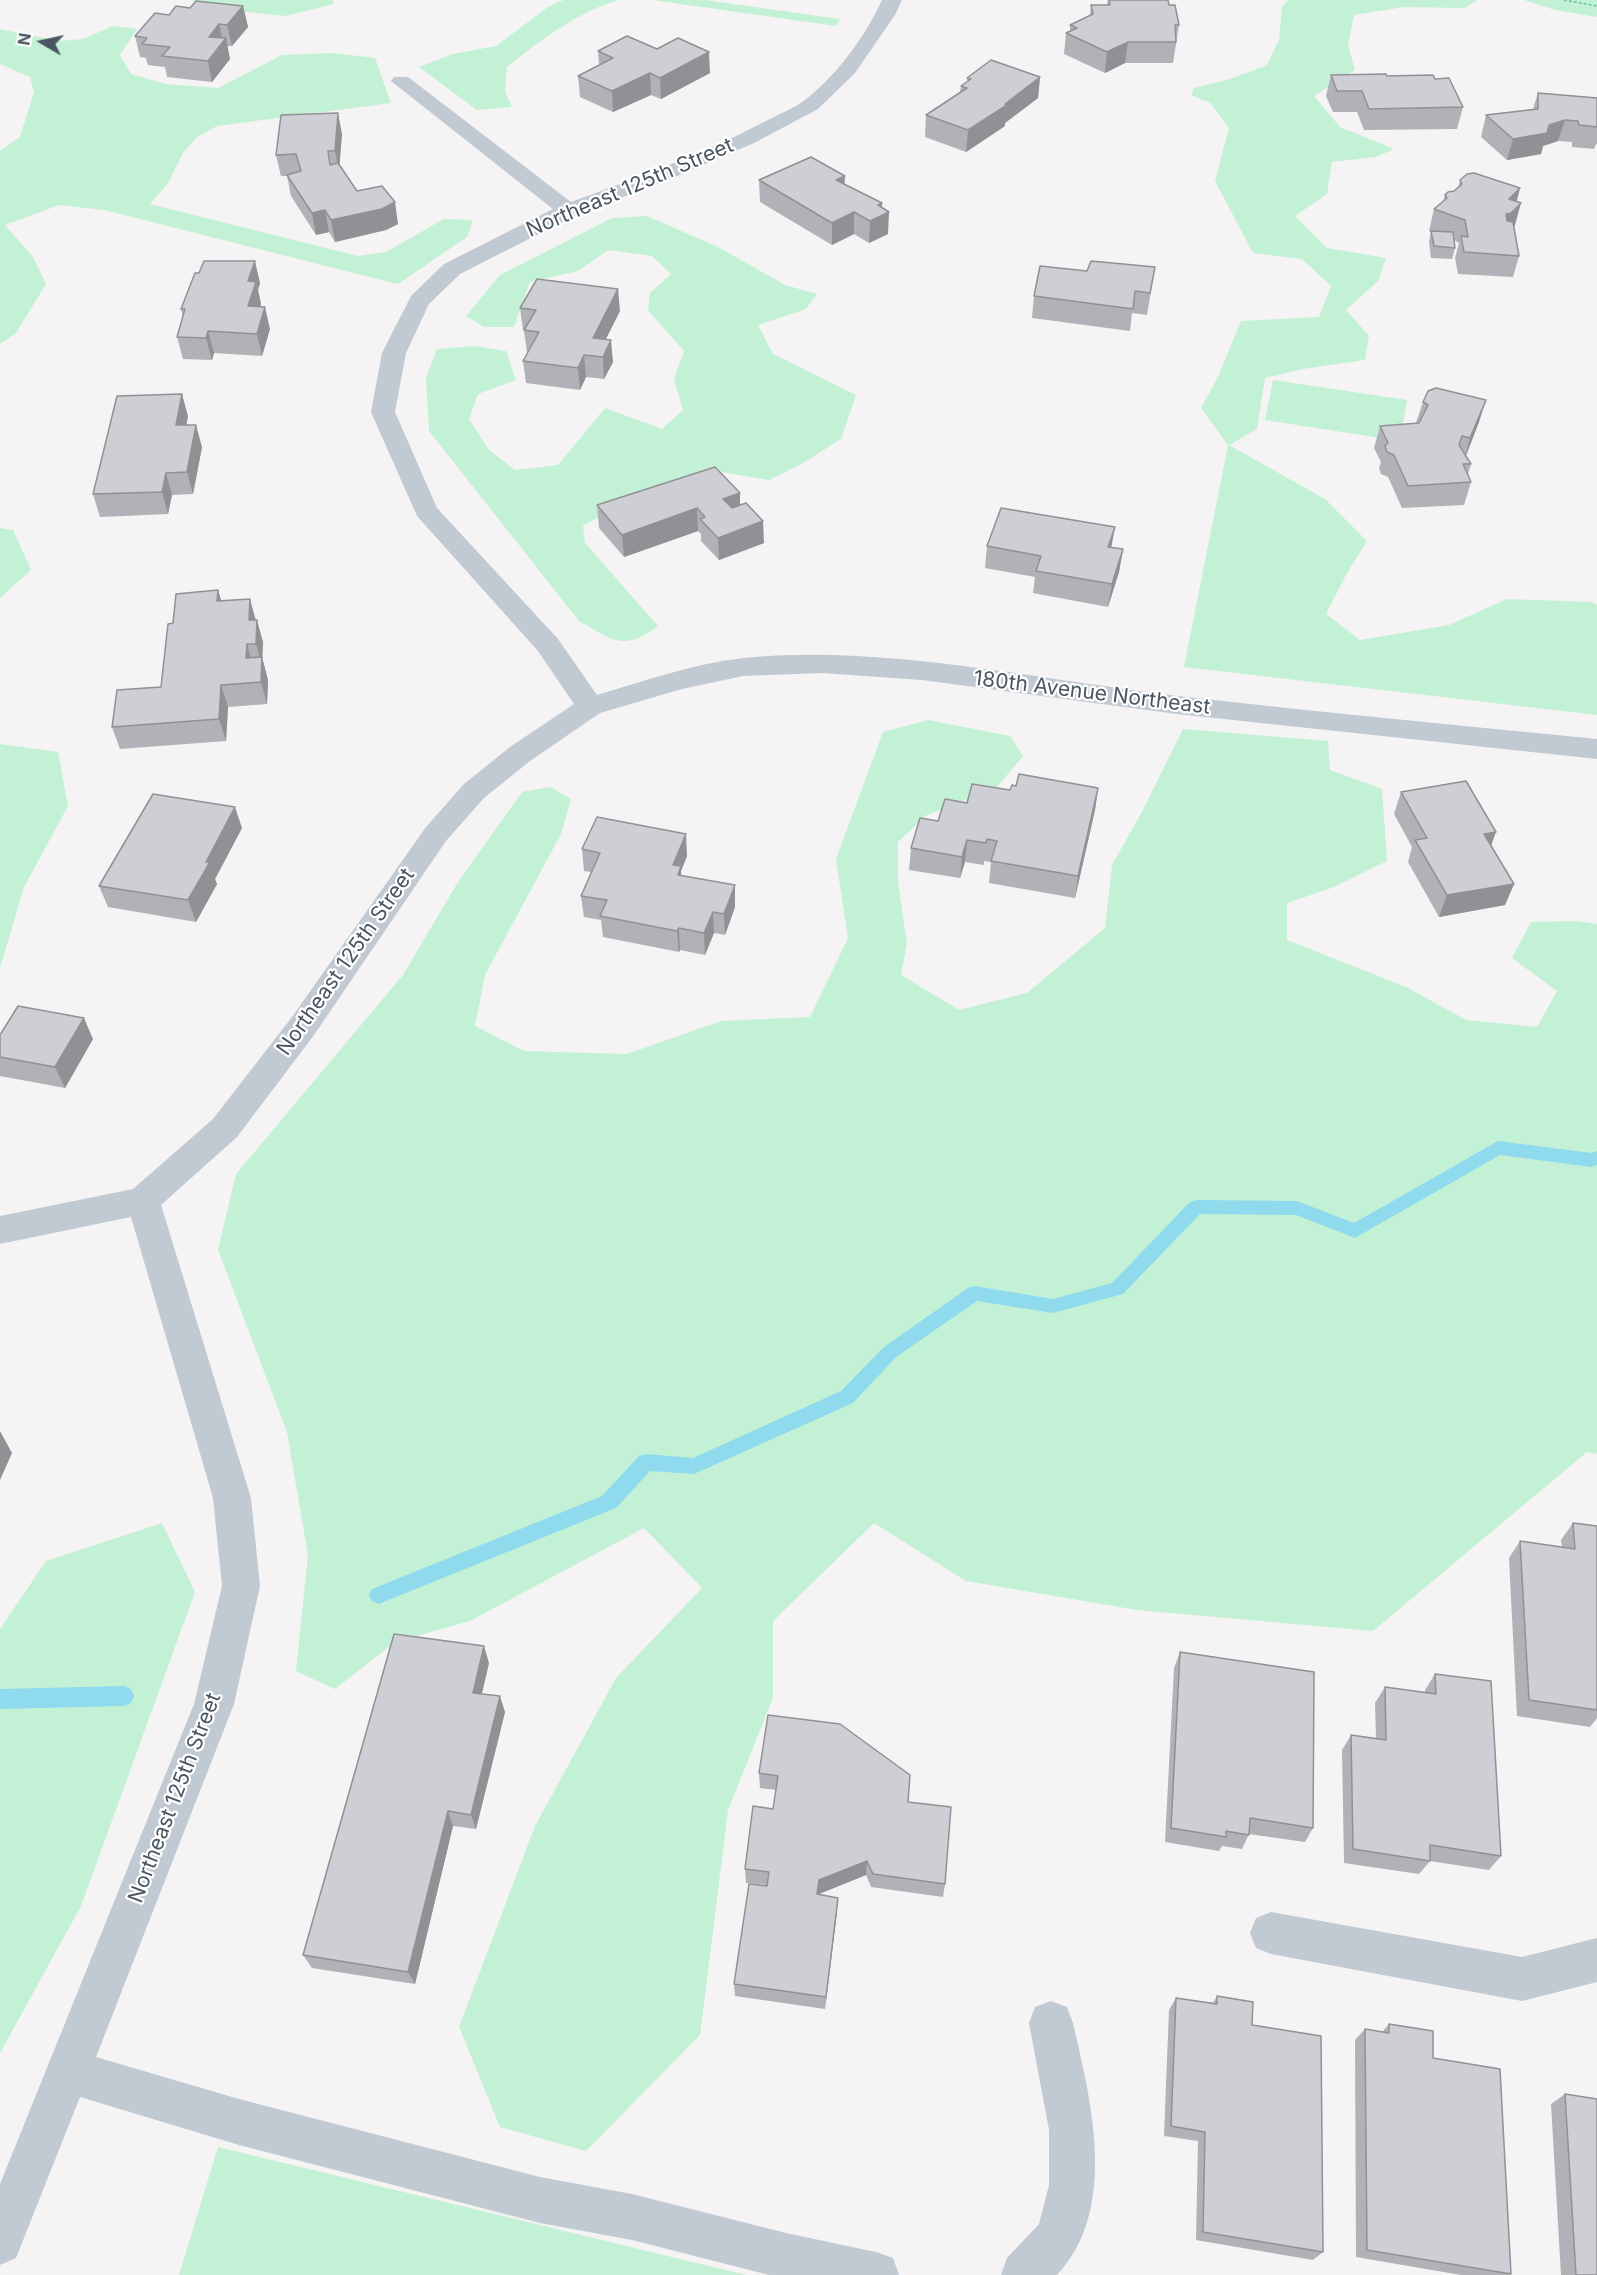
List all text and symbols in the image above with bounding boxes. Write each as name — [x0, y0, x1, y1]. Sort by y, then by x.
north arrow — [12, 12, 72, 72]
text: N — [13, 32, 35, 47]
street label: Northeast 125th Street — [523, 133, 737, 243]
street label: 180th Avenue Northeast — [972, 666, 1212, 720]
street label: Northeast 125th Street — [272, 864, 420, 1060]
street label: Northeast 125th Street — [123, 1690, 227, 1906]

